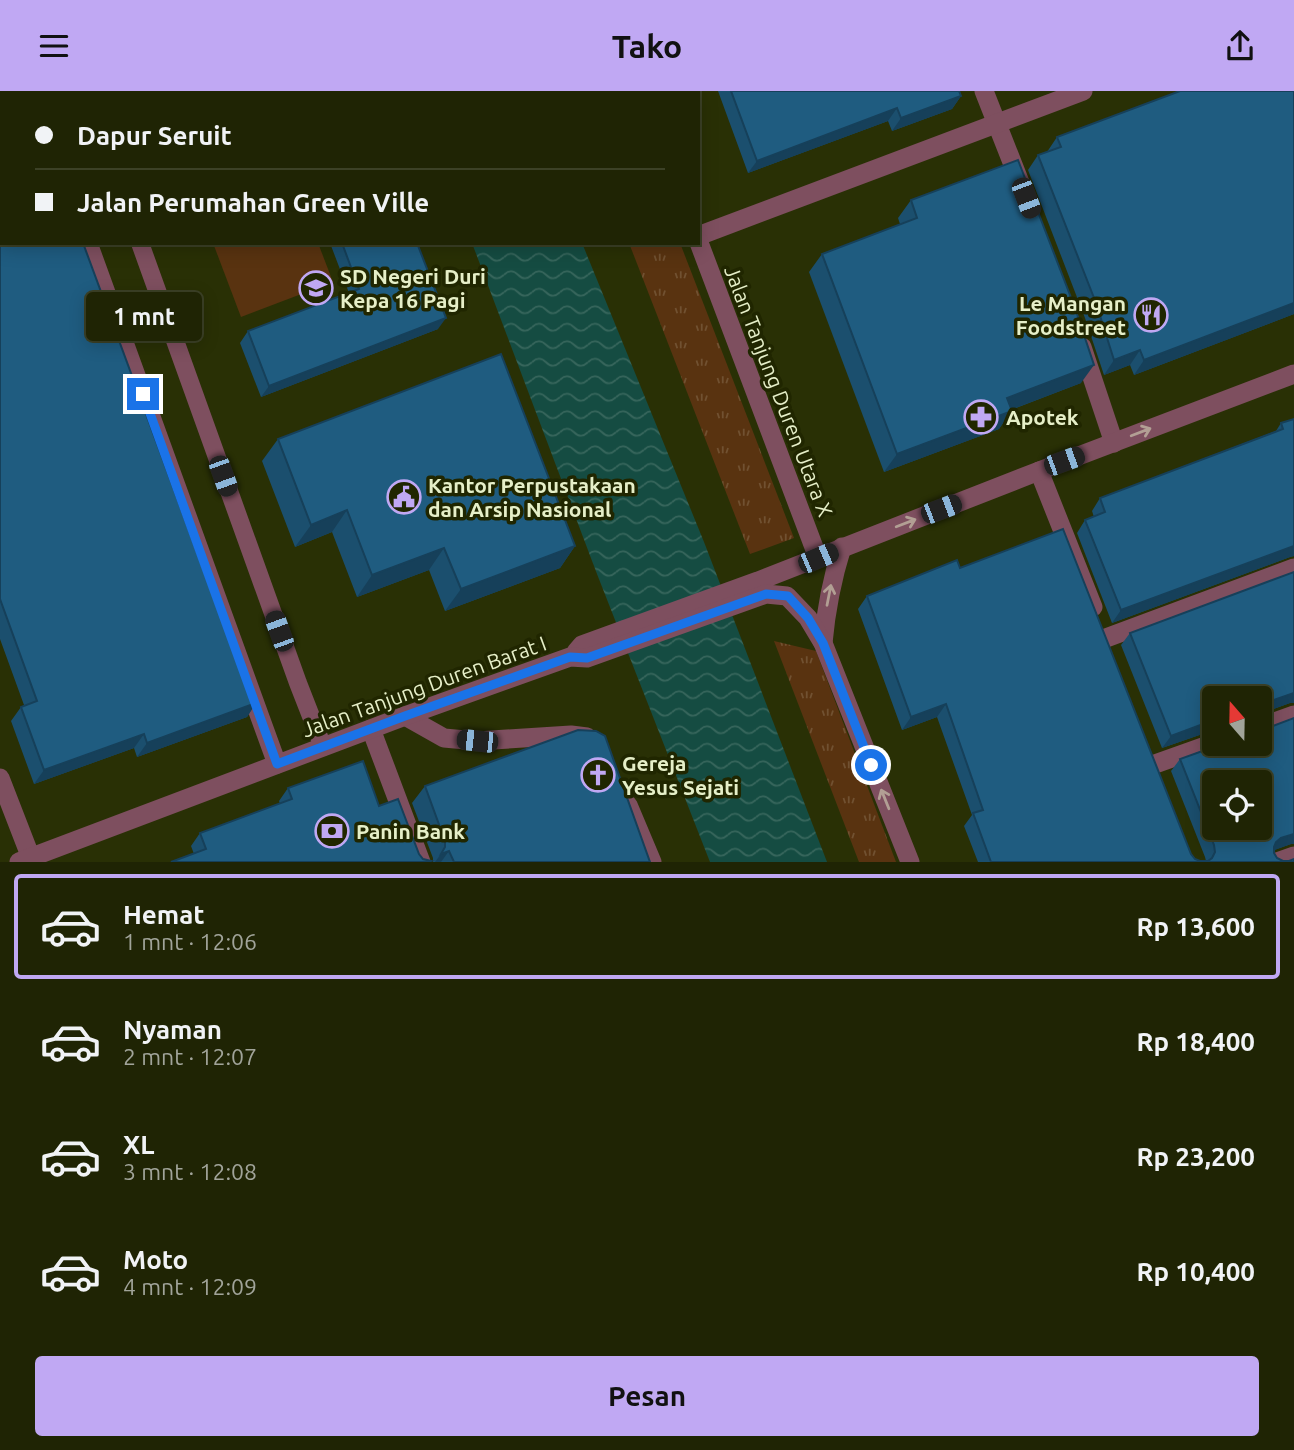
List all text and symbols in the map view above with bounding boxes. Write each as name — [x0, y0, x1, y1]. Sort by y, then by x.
icon: menu — [35, 27, 73, 65]
icon: share — [1221, 27, 1259, 65]
text: Tako — [612, 28, 682, 64]
text: Dapur Seruit — [77, 121, 232, 150]
car — [1009, 175, 1044, 221]
text: Jalan Perumahan Green Ville — [77, 188, 429, 217]
street label: Jalan Tanjung Duren Utara X — [720, 262, 838, 520]
place label: SD Negeri Duri Kepa 16 Pagi — [340, 264, 486, 312]
school or university icon: SD Negeri Duri Kepa 16 Pagi — [297, 269, 335, 307]
place label: Le Mangan Foodstreet — [1016, 291, 1126, 339]
callout: 1 mnt — [85, 293, 201, 341]
restaurant icon: Le Mangan Foodstreet — [1132, 296, 1170, 334]
text: 1 mnt — [113, 304, 175, 329]
route end — [127, 378, 159, 410]
pharmacy icon: Apotek — [962, 398, 1000, 436]
place label: Apotek — [1006, 405, 1079, 429]
one-way arrow — [1130, 425, 1152, 438]
car — [1041, 444, 1088, 478]
car — [206, 453, 241, 499]
place label: Kantor Perpustakaan dan Arsip Nasional — [428, 473, 636, 521]
public building icon: Kantor Perpustakaan dan Arsip Nasional — [385, 478, 423, 516]
car — [918, 492, 965, 526]
one-way arrow — [895, 515, 916, 528]
car — [795, 540, 842, 576]
one-way arrow — [823, 584, 836, 607]
car — [262, 608, 297, 654]
street label: Jalan Tanjung Duren Barat I — [299, 631, 549, 741]
north arrow — [1202, 686, 1272, 756]
map controls — [1202, 686, 1272, 840]
car — [456, 728, 499, 754]
route start — [855, 749, 887, 781]
place label: Gereja Yesus Sejati — [622, 751, 739, 799]
church icon: Gereja Yesus Sejati — [579, 756, 617, 794]
button: locate — [1202, 770, 1272, 840]
one-way arrow — [877, 788, 890, 810]
bank icon: Panin Bank — [313, 812, 351, 850]
place label: Panin Bank — [356, 819, 465, 843]
icon: car — [39, 895, 102, 958]
text: Hemat — [123, 900, 205, 929]
text: Rp 13,600 — [1136, 912, 1255, 941]
text: 1 mnt · 12:06 — [123, 929, 257, 954]
icon: car — [39, 1010, 102, 1073]
text: Nyaman — [123, 1015, 222, 1044]
text: Rp 18,400 — [1136, 1027, 1255, 1056]
text: 2 mnt · 12:07 — [123, 1044, 257, 1069]
icon: car — [39, 1125, 102, 1188]
text: XL — [123, 1130, 154, 1159]
text: Rp 23,200 — [1136, 1142, 1255, 1171]
text: 3 mnt · 12:08 — [123, 1159, 257, 1184]
icon: car — [39, 1240, 102, 1303]
text: Moto — [123, 1245, 188, 1274]
text: Rp 10,400 — [1136, 1257, 1255, 1286]
text: 4 mnt · 12:09 — [123, 1274, 257, 1299]
button: Pesan — [35, 1356, 1259, 1436]

